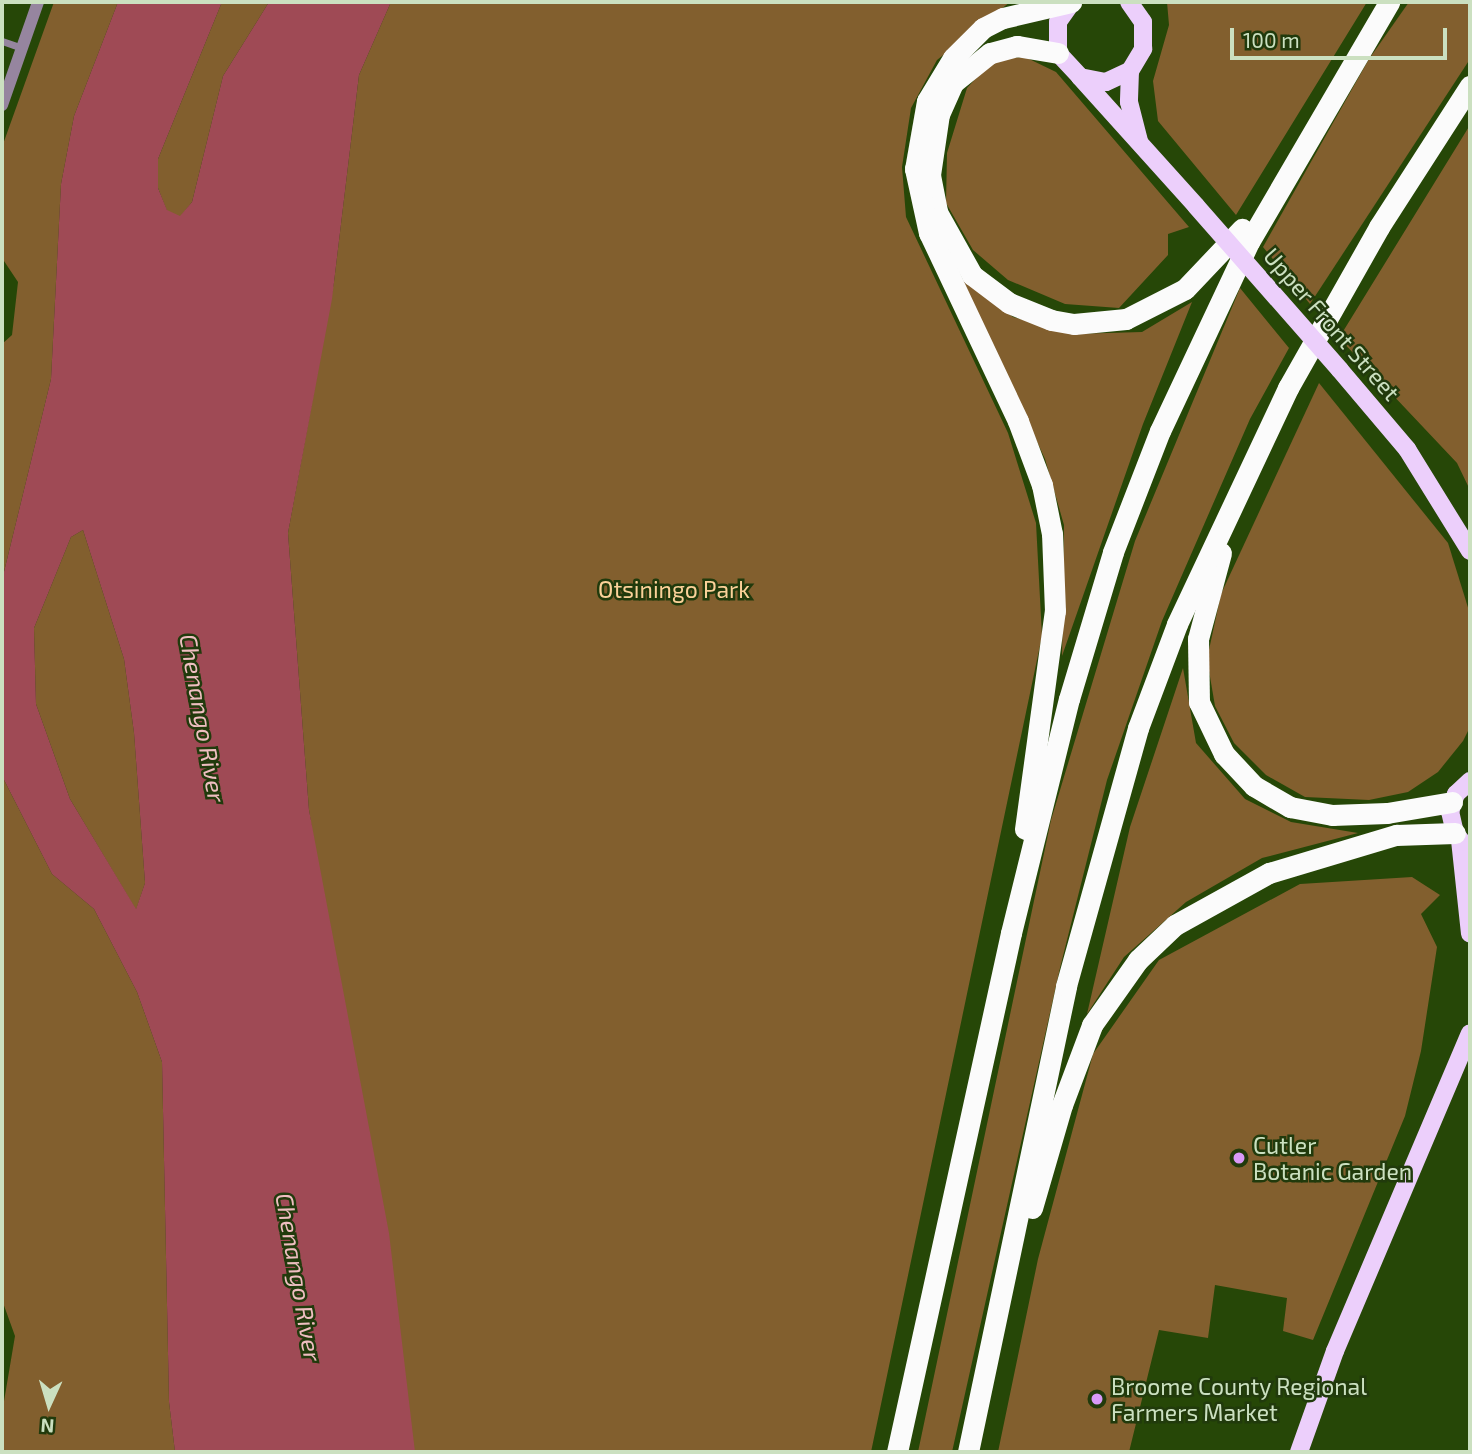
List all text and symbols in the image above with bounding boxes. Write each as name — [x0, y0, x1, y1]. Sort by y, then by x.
scale bar — [1234, 14, 1451, 58]
text: 100 m — [1243, 27, 1300, 52]
street label: Upper Front Street — [1258, 242, 1406, 406]
park label: Otsiningo Park — [598, 575, 750, 603]
water label: Chenango River — [174, 632, 232, 804]
place label: Cutler Botanic Garden — [1253, 1131, 1412, 1185]
marker: Cutler Botanic Garden — [1231, 1150, 1247, 1166]
water label: Chenango River — [270, 1191, 328, 1363]
north arrow — [14, 1370, 84, 1440]
place label: Broome County Regional Farmers Market — [1111, 1372, 1368, 1426]
marker: Broome County Regional Farmers Market — [1089, 1391, 1105, 1407]
text: N — [40, 1414, 55, 1438]

